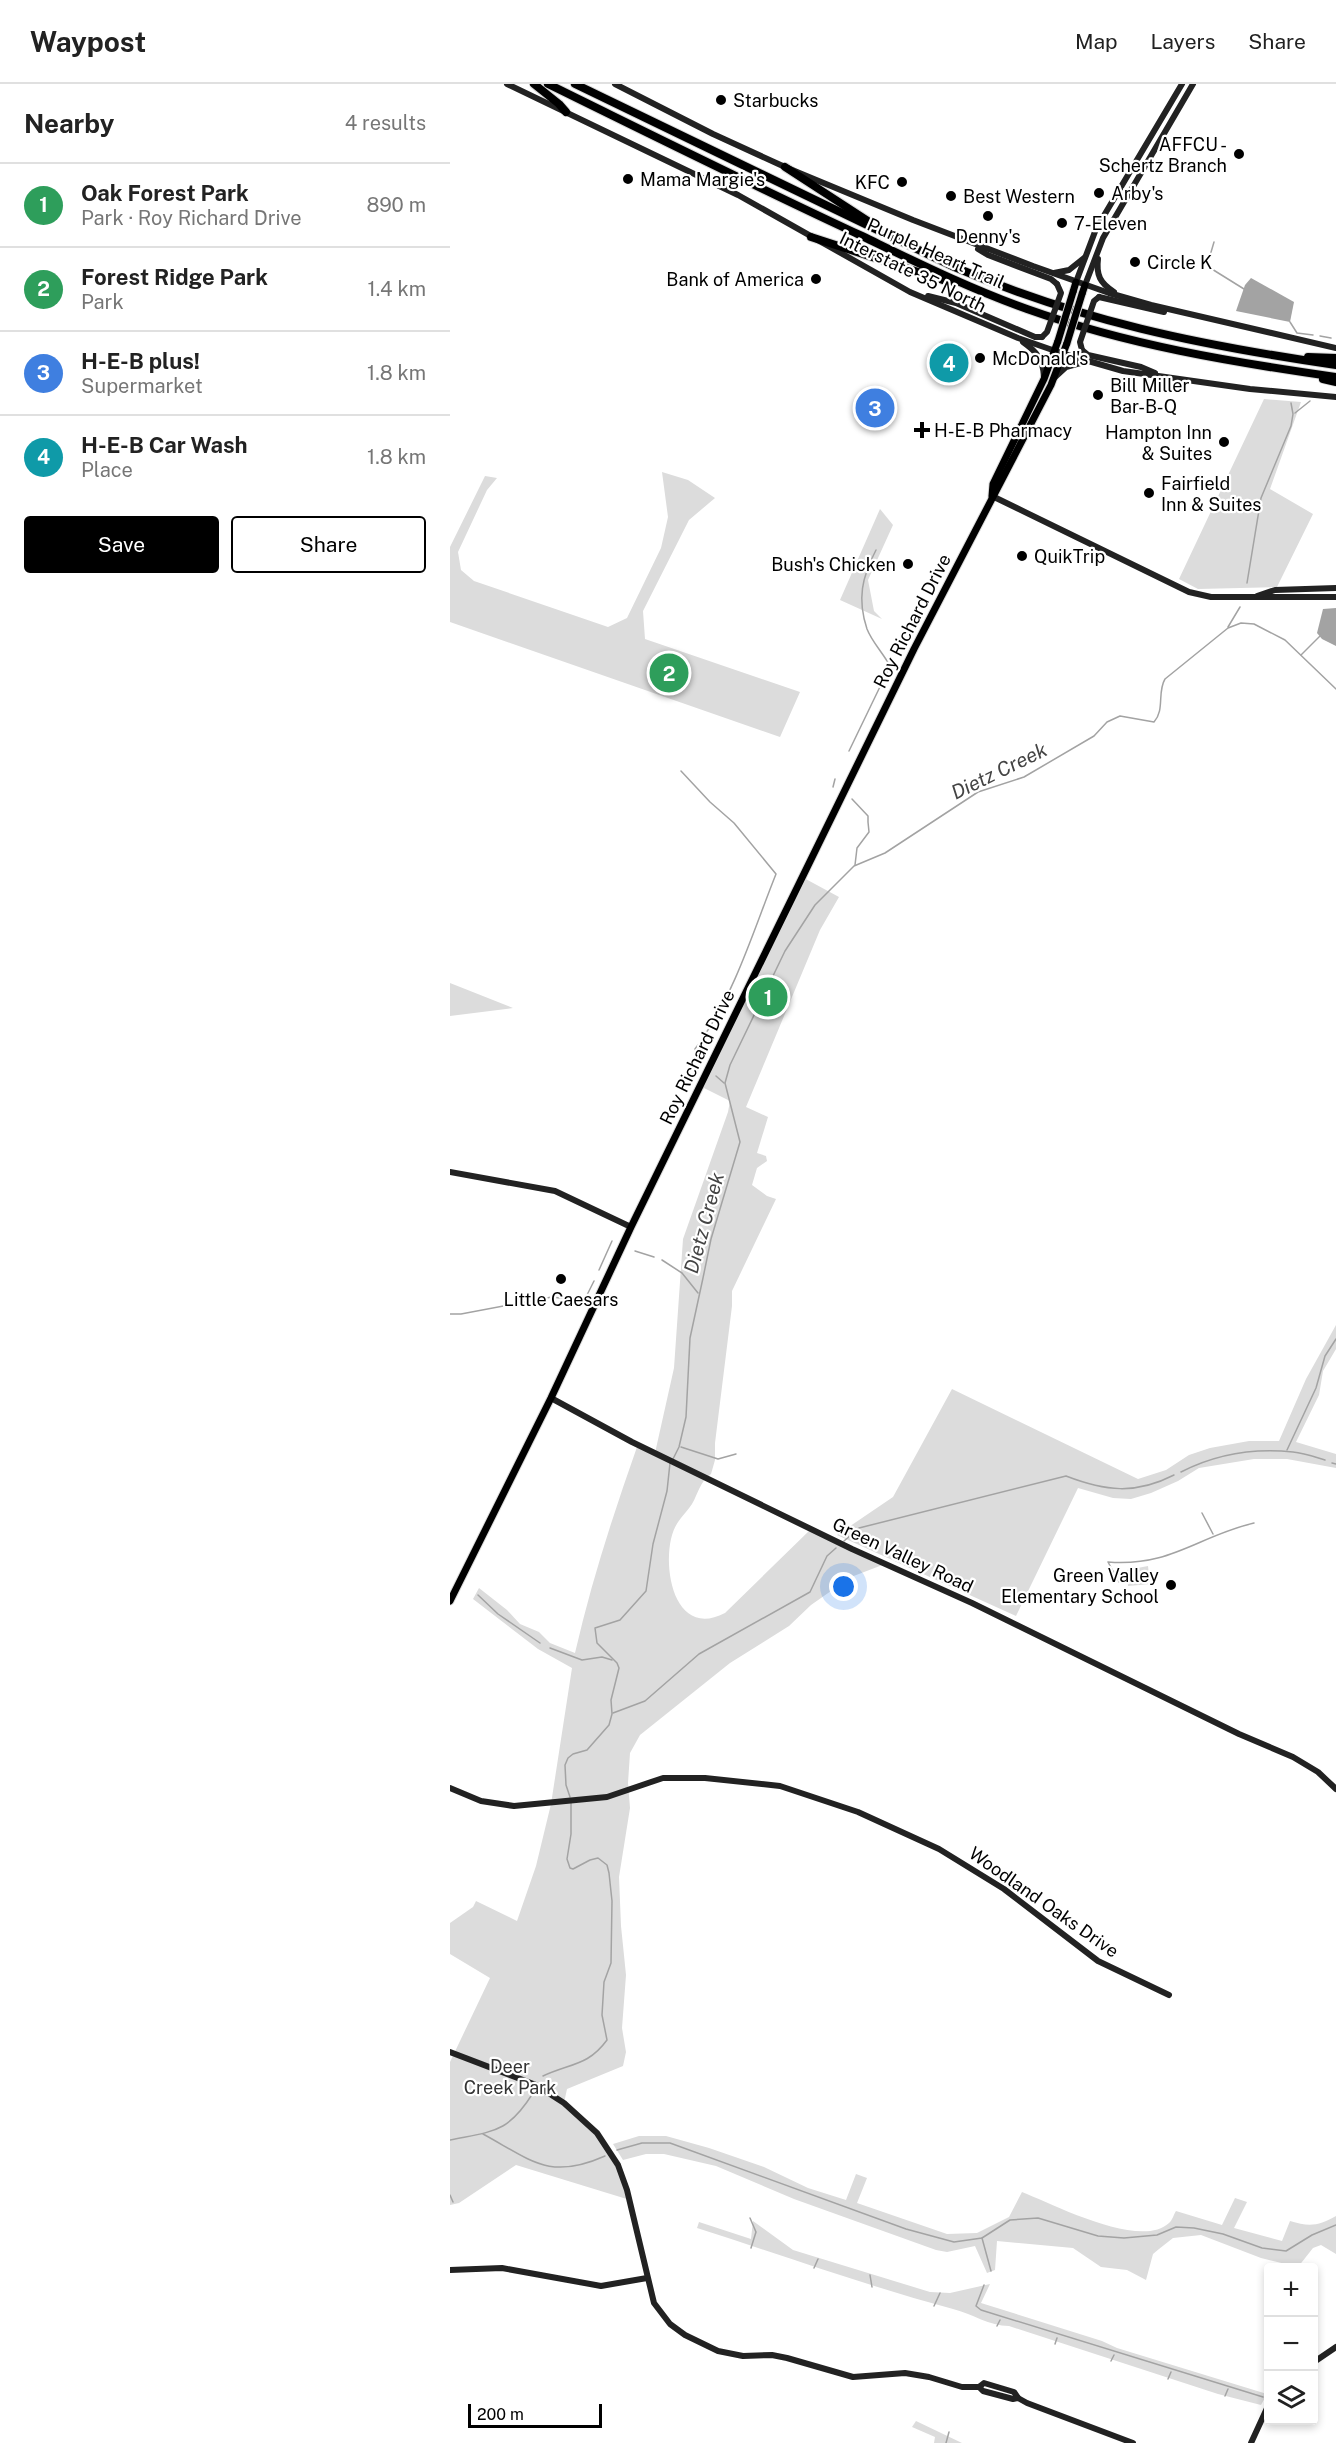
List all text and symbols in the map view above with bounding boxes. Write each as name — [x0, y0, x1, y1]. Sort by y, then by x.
text: Waypost — [30, 25, 146, 58]
text: Map — [1075, 29, 1118, 54]
text: Layers — [1151, 29, 1215, 54]
text: Share — [1248, 29, 1306, 54]
place label: Starbucks — [733, 90, 818, 111]
marker: Starbucks — [714, 93, 728, 107]
text: Nearby — [24, 108, 114, 139]
text: 4 results — [345, 111, 426, 135]
place label: AFFCU - Schertz Branch — [1099, 134, 1227, 176]
marker: AFFCU - Schertz Branch — [1232, 147, 1246, 161]
place label: Mama Margie's — [640, 169, 765, 190]
marker: Mama Margie's — [621, 172, 635, 186]
place label: KFC — [855, 172, 890, 193]
marker: KFC — [895, 175, 909, 189]
text: Oak Forest Park — [81, 180, 249, 206]
place label: Arby's — [1111, 183, 1163, 204]
place label: Best Western — [963, 186, 1075, 207]
marker: Arby's — [1092, 186, 1106, 200]
marker: Best Western — [944, 189, 958, 203]
text: 1 — [39, 193, 48, 217]
text: 890 m — [366, 193, 426, 217]
text: Park · Roy Richard Drive — [81, 206, 302, 230]
marker: Denny's — [981, 209, 995, 223]
street label: Purple Heart Trail — [864, 213, 1008, 293]
place label: 7-Eleven — [1074, 213, 1147, 234]
marker: 7-Eleven — [1055, 216, 1069, 230]
place label: Denny's — [955, 226, 1021, 247]
street label: Interstate 35 North — [836, 227, 990, 317]
place label: Circle K — [1147, 252, 1212, 273]
marker: Circle K — [1128, 255, 1142, 269]
text: Forest Ridge Park — [81, 264, 268, 290]
place label: Bank of America — [666, 269, 804, 290]
marker: Bank of America — [809, 272, 823, 286]
text: 2 — [37, 277, 50, 301]
text: 1.4 km — [368, 277, 426, 301]
text: Park — [81, 290, 124, 314]
pin: 4 — [930, 340, 968, 386]
text: H-E-B plus! — [81, 348, 200, 374]
place label: McDonald's — [992, 348, 1088, 369]
marker: McDonald's — [973, 351, 987, 365]
text: 3 — [37, 361, 50, 385]
text: 1.8 km — [367, 361, 426, 385]
text: Supermarket — [81, 374, 203, 398]
place label: Bill Miller Bar-B-Q — [1110, 375, 1190, 417]
pin: 3 — [856, 386, 894, 430]
marker: Bill Miller Bar-B-Q — [1091, 388, 1105, 402]
place label: H-E-B Pharmacy — [934, 420, 1073, 441]
place label: Hampton Inn & Suites — [1105, 422, 1212, 464]
marker: H-E-B Pharmacy — [915, 423, 929, 437]
text: H-E-B Car Wash — [81, 432, 248, 458]
marker: Hampton Inn & Suites — [1217, 435, 1231, 449]
text: 4 — [37, 445, 50, 469]
text: 1.8 km — [367, 445, 426, 469]
text: Place — [81, 458, 133, 482]
place label: Fairfield Inn & Suites — [1161, 473, 1261, 515]
marker: Fairfield Inn & Suites — [1142, 486, 1156, 500]
button: Save — [24, 516, 219, 573]
button: Share — [231, 516, 426, 573]
place label: QuikTrip — [1034, 546, 1105, 567]
marker: QuikTrip — [1015, 549, 1029, 563]
street label: Roy Richard Drive — [869, 551, 955, 691]
place label: Bush's Chicken — [771, 554, 896, 575]
marker: Bush's Chicken — [901, 557, 915, 571]
pin: 2 — [650, 650, 688, 696]
water label: Dietz Creek — [947, 737, 1051, 805]
pin: 1 — [748, 974, 788, 1020]
street label: Roy Richard Drive — [655, 986, 739, 1128]
water label: Dietz Creek — [679, 1170, 729, 1276]
marker: Little Caesars — [554, 1272, 568, 1286]
place label: Little Caesars — [504, 1289, 618, 1310]
street label: Green Valley Road — [829, 1513, 977, 1597]
place label: Green Valley Elementary School — [1001, 1565, 1159, 1607]
your location — [829, 1572, 858, 1601]
marker: Green Valley Elementary School — [1164, 1578, 1178, 1592]
street label: Woodland Oaks Drive — [965, 1842, 1123, 1962]
park label: Deer Creek Park — [464, 2056, 556, 2098]
map controls — [1264, 2263, 1318, 2425]
button: + — [1264, 2263, 1318, 2317]
button: − — [1264, 2317, 1318, 2371]
button: layers — [1264, 2371, 1318, 2425]
scale bar — [468, 2401, 602, 2428]
text: 200 m — [477, 2405, 524, 2424]

